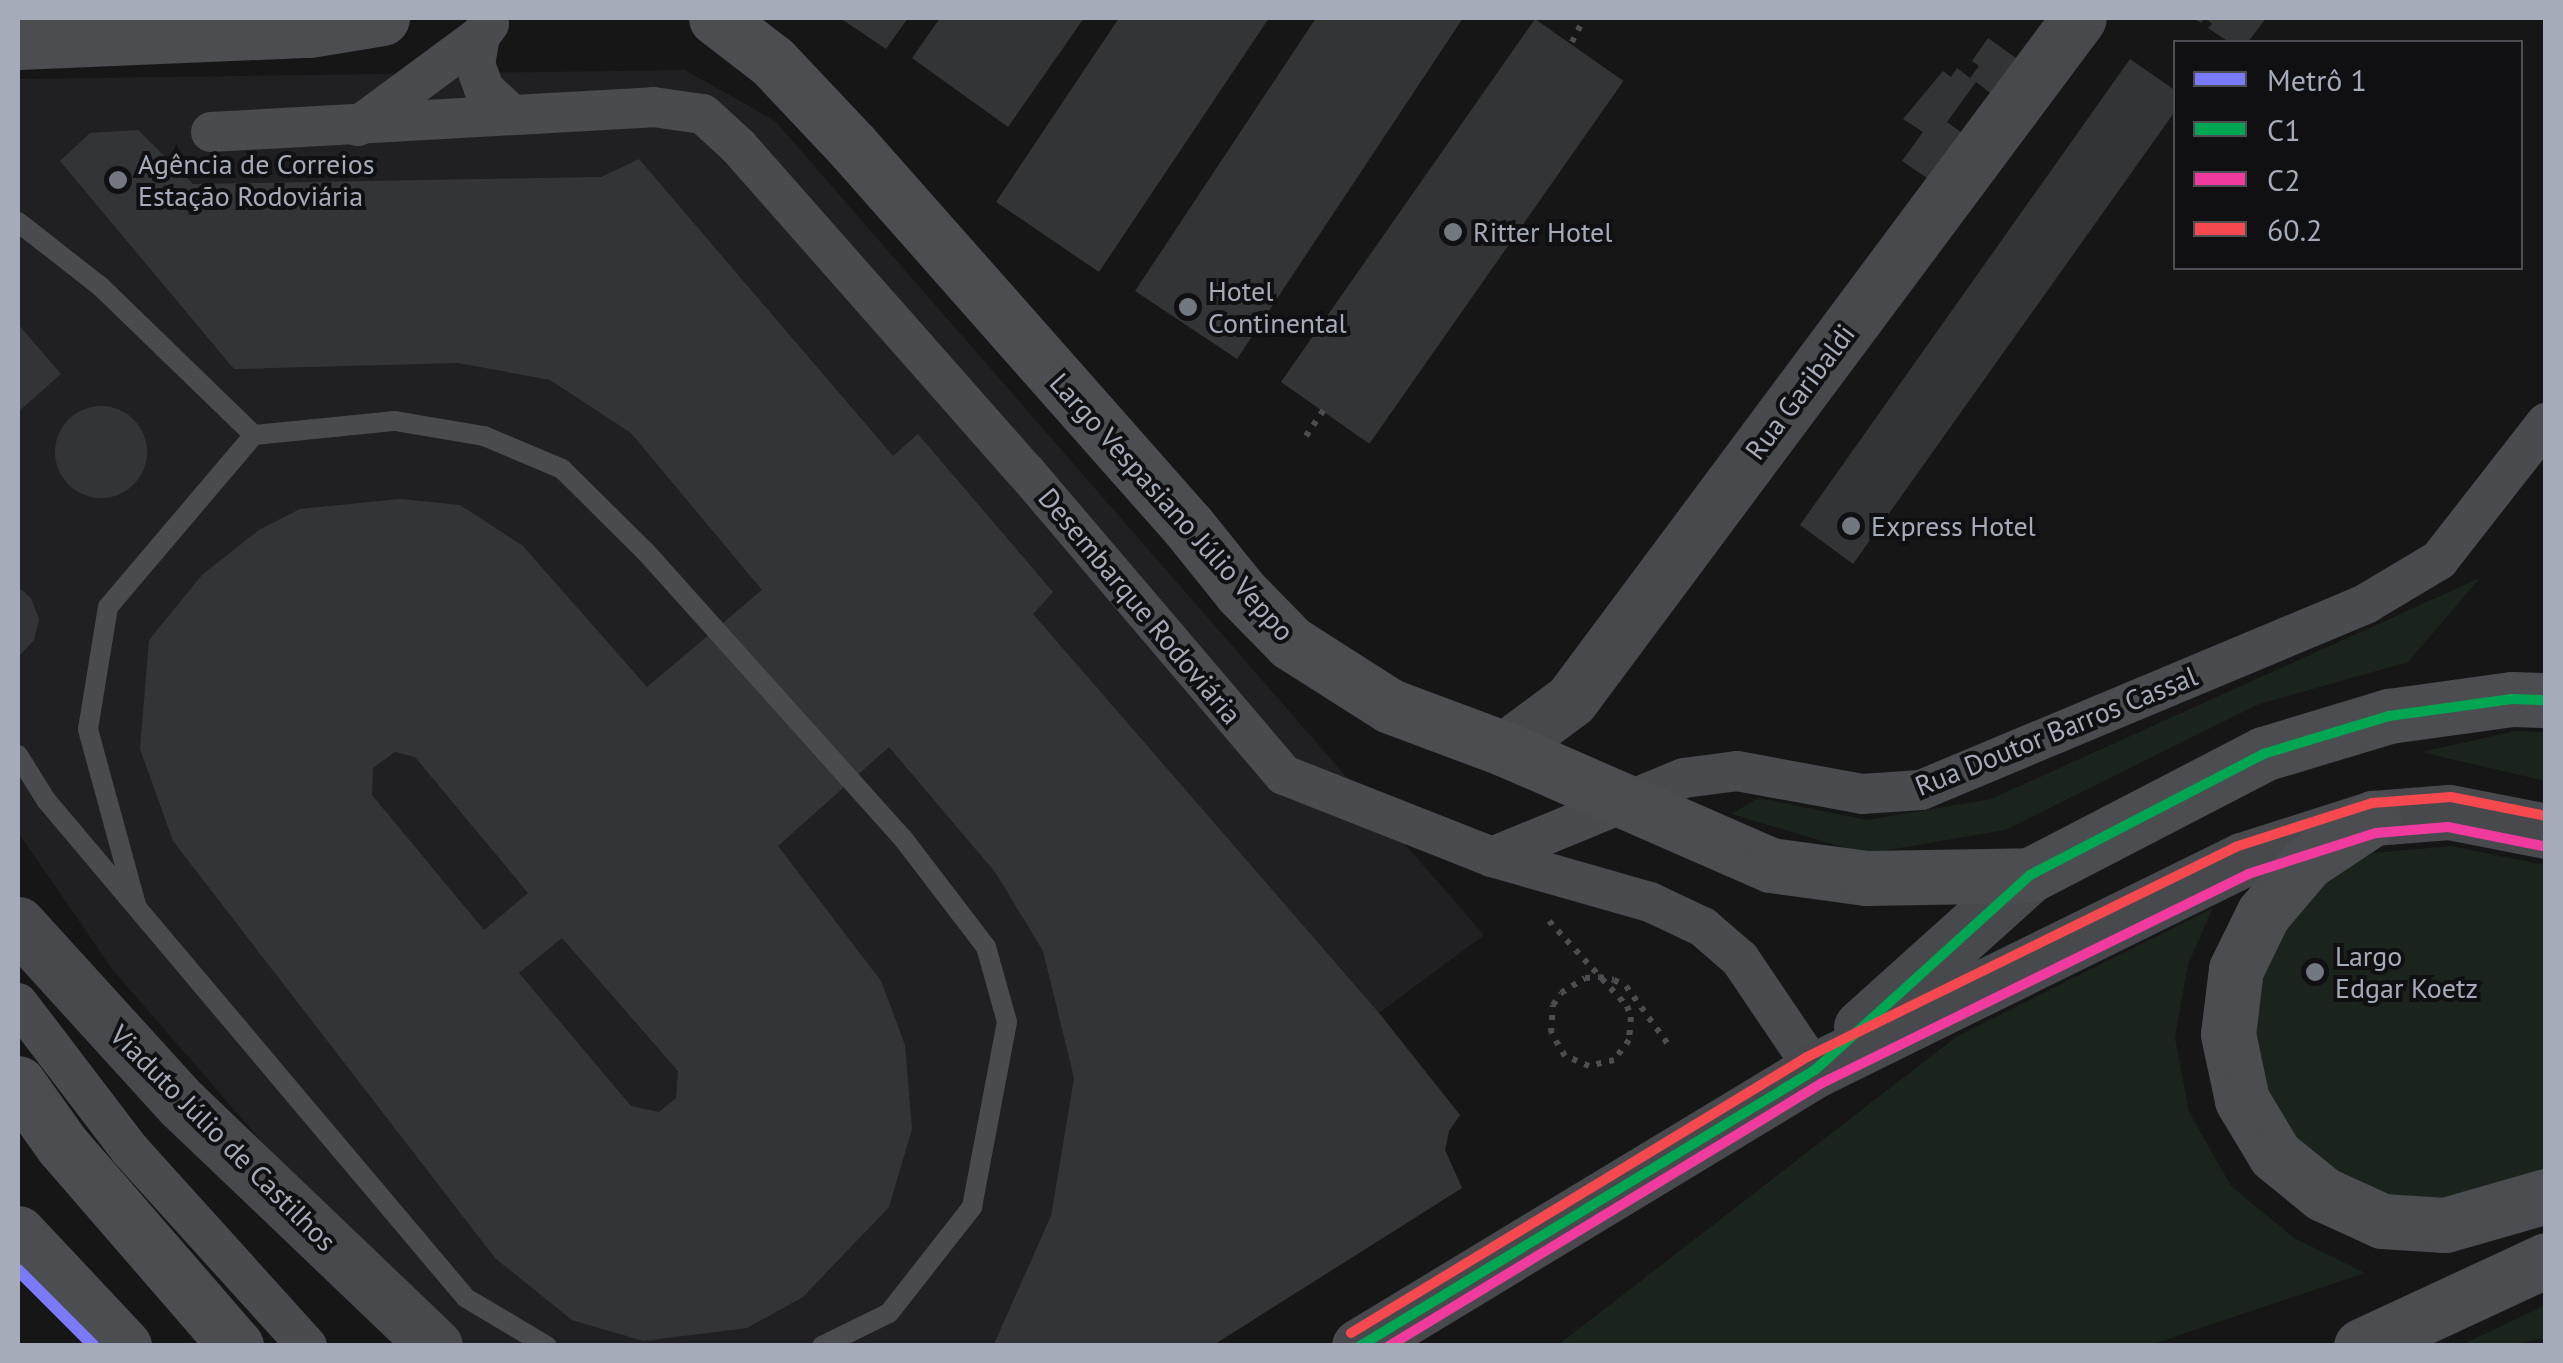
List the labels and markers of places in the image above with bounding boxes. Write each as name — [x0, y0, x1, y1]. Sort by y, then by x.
place label: Agência de Correios Estação Rodoviária — [138, 147, 374, 213]
marker: Agência de Correios Estação Rodoviária — [107, 169, 129, 191]
place label: Ritter Hotel — [1473, 215, 1612, 249]
marker: Ritter Hotel — [1442, 221, 1464, 243]
place label: Hotel Continental — [1208, 274, 1347, 340]
marker: Hotel Continental — [1177, 296, 1199, 318]
place label: Express Hotel — [1871, 509, 2036, 543]
marker: Express Hotel — [1840, 515, 1862, 537]
place label: Largo Edgar Koetz — [2335, 939, 2478, 1005]
marker: Largo Edgar Koetz — [2304, 961, 2326, 983]

